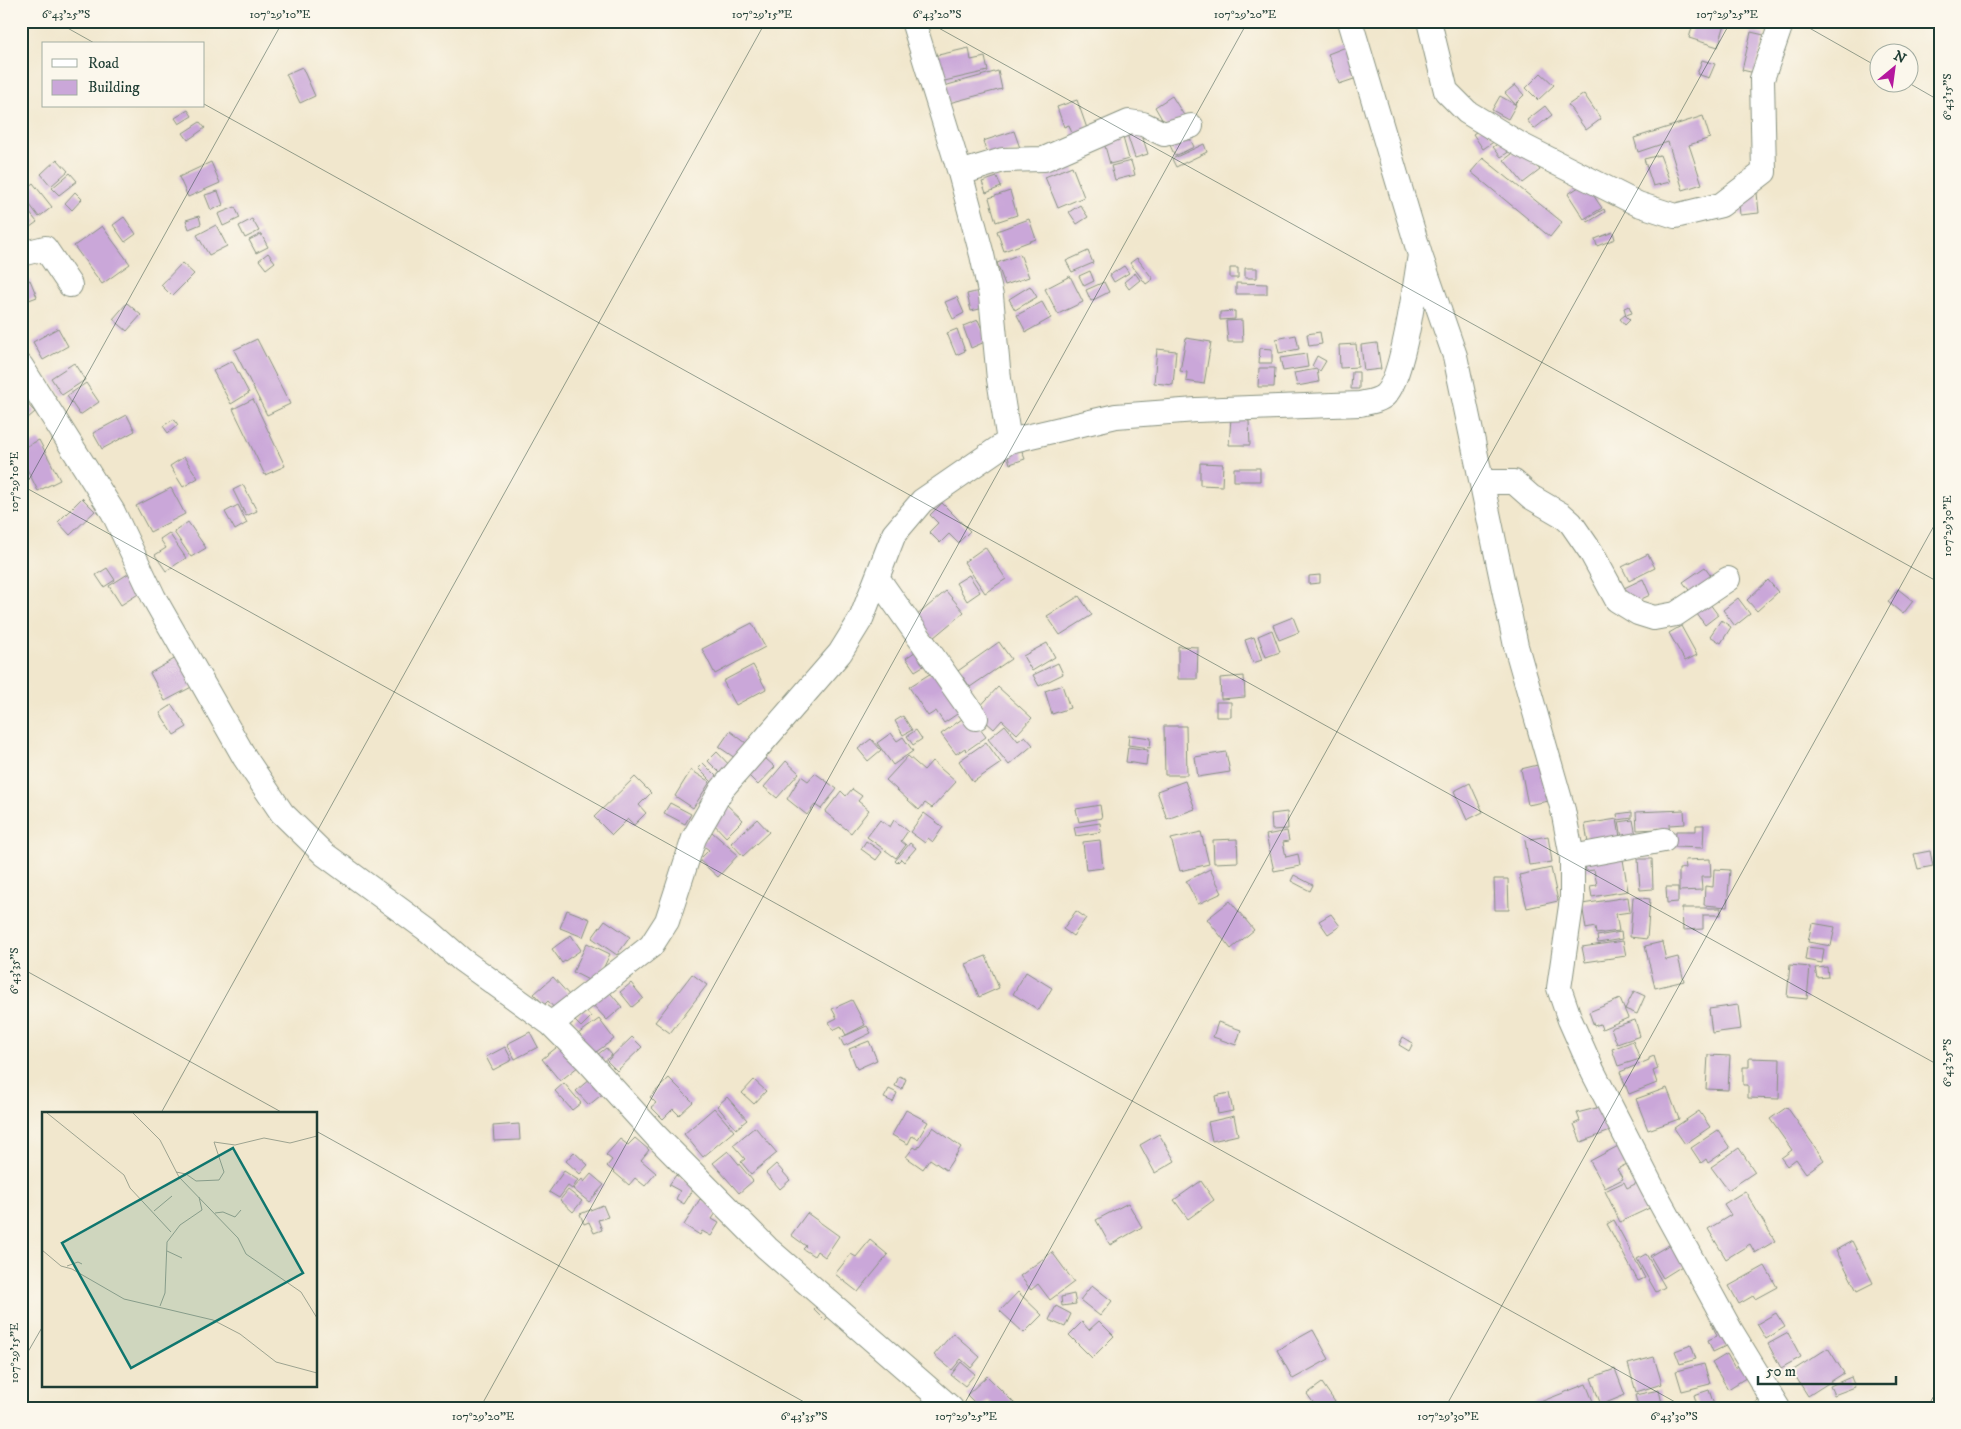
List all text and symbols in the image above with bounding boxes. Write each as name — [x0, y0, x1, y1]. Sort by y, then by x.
text: 6°43'25"S — [42, 7, 90, 22]
text: 107°29'10"E — [249, 7, 311, 22]
text: 107°29'15"E — [732, 7, 793, 22]
text: 6°43'20"S — [912, 7, 962, 22]
text: 107°29'20"E — [1214, 7, 1277, 22]
text: 107°29'25"E — [1696, 7, 1759, 22]
legend — [42, 42, 205, 108]
north arrow — [1868, 42, 1918, 92]
text: N — [1890, 47, 1910, 68]
text: Road — [88, 54, 120, 73]
text: 6°43'15"S — [1940, 73, 1955, 121]
text: Building — [88, 78, 140, 97]
text: 107°29'10"E — [7, 451, 22, 513]
text: 107°29'30"E — [1940, 495, 1955, 557]
text: 6°43'35"S — [7, 947, 22, 995]
text: 6°43'25"S — [1940, 1039, 1955, 1087]
inset map — [42, 1112, 318, 1386]
text: 107°29'15"E — [7, 1322, 22, 1383]
scale bar — [1758, 1354, 1896, 1386]
text: 50 m — [1766, 1362, 1796, 1381]
text: 107°29'20"E — [452, 1409, 515, 1424]
text: 6°43'35"S — [780, 1409, 828, 1424]
text: 107°29'25"E — [935, 1409, 998, 1424]
text: 107°29'30"E — [1417, 1409, 1479, 1424]
text: 6°43'30"S — [1650, 1409, 1698, 1424]

